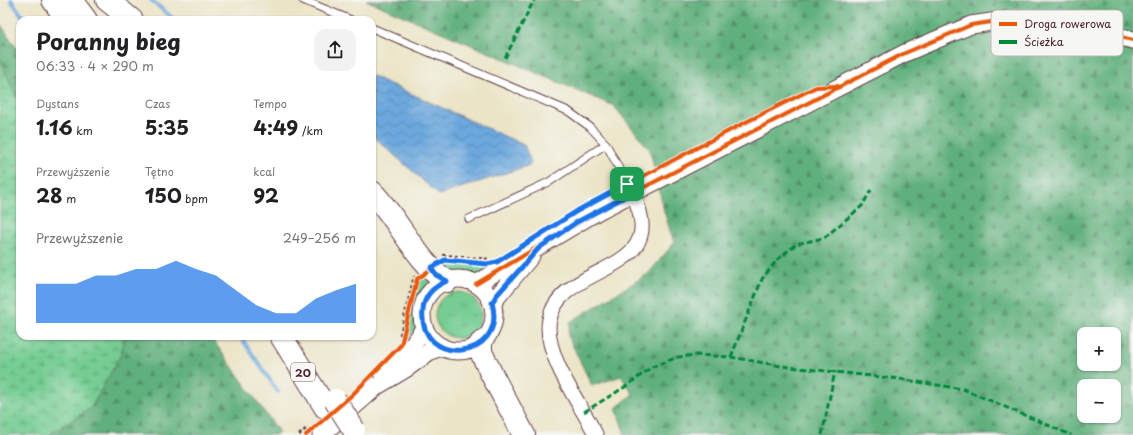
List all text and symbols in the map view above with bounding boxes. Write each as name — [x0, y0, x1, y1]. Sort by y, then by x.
legend — [991, 10, 1123, 56]
text: Droga rowerowa — [1024, 15, 1111, 32]
text: Poranny bieg — [36, 24, 181, 57]
button: share — [314, 29, 356, 71]
text: Ścieżka — [1024, 33, 1064, 50]
text: 06:33 · 4 × 290 m — [36, 56, 154, 75]
text: Dystans — [36, 95, 79, 112]
text: Czas — [145, 95, 170, 112]
text: Tempo — [253, 95, 287, 112]
text: 1.16 — [36, 112, 73, 142]
text: 5:35 — [145, 112, 189, 142]
text: 4:49 — [253, 112, 298, 142]
text: km — [73, 122, 93, 139]
text: /km — [298, 122, 323, 139]
text: Przewyższenie — [36, 163, 110, 180]
text: Tętno — [145, 163, 174, 180]
text: kcal — [253, 163, 275, 180]
pin — [610, 167, 644, 201]
icon: arrive — [616, 173, 638, 195]
text: 28 — [36, 180, 63, 210]
text: 150 — [145, 180, 182, 210]
text: 92 — [253, 180, 279, 210]
text: m — [63, 190, 76, 207]
text: bpm — [182, 190, 208, 207]
text: Przewyższenie — [36, 228, 123, 247]
text: 249–256 m — [283, 228, 356, 247]
map controls — [1077, 327, 1121, 423]
button: + — [1077, 327, 1121, 371]
road number: 20 — [291, 363, 315, 381]
button: − — [1077, 379, 1121, 423]

